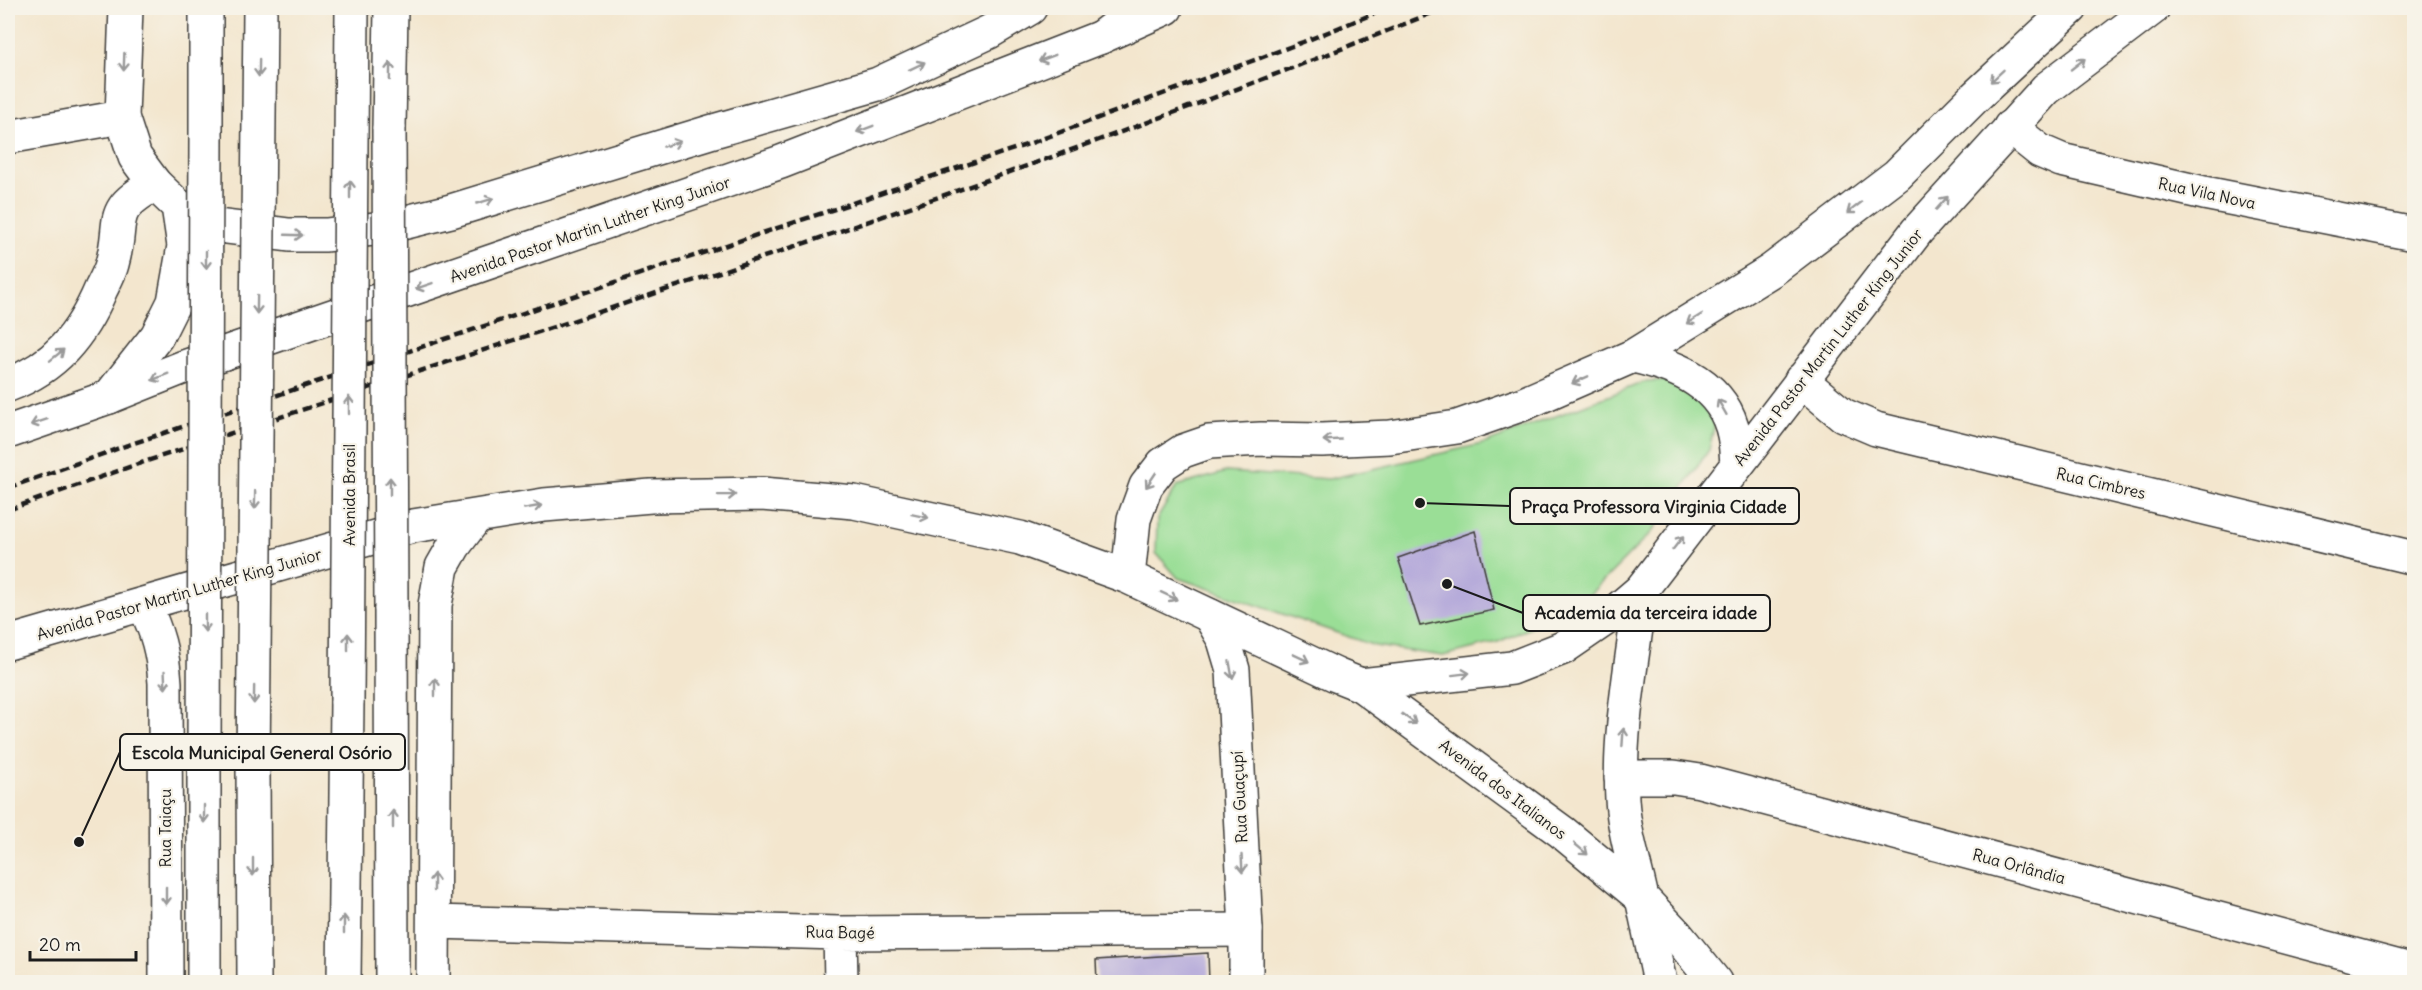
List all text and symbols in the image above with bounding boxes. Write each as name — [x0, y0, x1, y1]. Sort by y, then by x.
one-way arrow — [118, 52, 129, 72]
one-way arrow — [1038, 54, 1057, 65]
one-way arrow — [253, 57, 265, 77]
one-way arrow — [2070, 57, 2086, 70]
one-way arrow — [908, 60, 925, 72]
one-way arrow — [384, 61, 396, 81]
one-way arrow — [1990, 68, 2005, 83]
one-way arrow — [857, 125, 875, 136]
one-way arrow — [662, 138, 681, 149]
street label: Avenida Pastor Martin Luther King Junior — [447, 171, 733, 287]
street label: Rua Vila Nova — [2156, 173, 2258, 213]
one-way arrow — [345, 180, 356, 200]
one-way arrow — [475, 195, 494, 206]
one-way arrow — [1935, 195, 1949, 210]
one-way arrow — [1846, 201, 1862, 214]
street label: Avenida Pastor Martin Luther King Junior — [1729, 224, 1927, 470]
one-way arrow — [284, 229, 304, 241]
one-way arrow — [200, 249, 212, 269]
one-way arrow — [415, 281, 434, 292]
one-way arrow — [251, 294, 263, 314]
one-way arrow — [1686, 313, 1703, 325]
one-way arrow — [49, 349, 65, 362]
one-way arrow — [152, 372, 170, 383]
one-way arrow — [1571, 375, 1589, 386]
one-way arrow — [343, 396, 355, 416]
one-way arrow — [1716, 399, 1728, 416]
one-way arrow — [30, 417, 49, 428]
one-way arrow — [1323, 434, 1342, 445]
street label: Avenida Brasil — [339, 444, 359, 546]
street label: Rua Cimbres — [2054, 463, 2148, 503]
one-way arrow — [1145, 472, 1157, 488]
one-way arrow — [385, 477, 396, 497]
callout: Praça Professora Virginia Cidade — [1510, 488, 1799, 524]
one-way arrow — [250, 489, 261, 509]
one-way arrow — [717, 489, 737, 501]
text: Praça Professora Virginia Cidade — [1521, 495, 1787, 518]
one-way arrow — [522, 501, 542, 512]
one-way arrow — [910, 511, 930, 522]
one-way arrow — [1671, 536, 1684, 552]
street label: Avenida Pastor Martin Luther King Junior — [34, 544, 324, 644]
one-way arrow — [1159, 591, 1177, 603]
callout: Academia da terceira idade — [1523, 595, 1770, 631]
text: Academia da terceira idade — [1535, 601, 1758, 624]
one-way arrow — [199, 612, 211, 632]
one-way arrow — [342, 633, 354, 653]
one-way arrow — [1292, 653, 1310, 665]
one-way arrow — [1226, 660, 1237, 679]
one-way arrow — [1451, 668, 1471, 679]
one-way arrow — [159, 670, 170, 690]
one-way arrow — [429, 678, 441, 698]
one-way arrow — [248, 684, 260, 704]
one-way arrow — [1401, 712, 1417, 725]
one-way arrow — [1617, 727, 1628, 747]
callout: Escola Municipal General Osório — [120, 734, 405, 770]
street label: Avenida dos Italianos — [1435, 735, 1571, 843]
text: Escola Municipal General Osório — [132, 741, 392, 764]
street label: Rua Guaçupí — [1227, 750, 1251, 844]
street label: Rua Taiaçu — [155, 789, 175, 867]
one-way arrow — [198, 804, 210, 824]
one-way arrow — [387, 810, 399, 830]
one-way arrow — [1573, 842, 1589, 855]
street label: Rua Orlândia — [1970, 844, 2068, 888]
one-way arrow — [1237, 854, 1248, 874]
one-way arrow — [247, 856, 259, 876]
one-way arrow — [428, 873, 440, 893]
one-way arrow — [160, 886, 172, 906]
one-way arrow — [338, 915, 350, 935]
street label: Rua Bagé — [805, 921, 875, 943]
scale bar — [30, 924, 136, 962]
text: 20 m — [39, 933, 81, 956]

